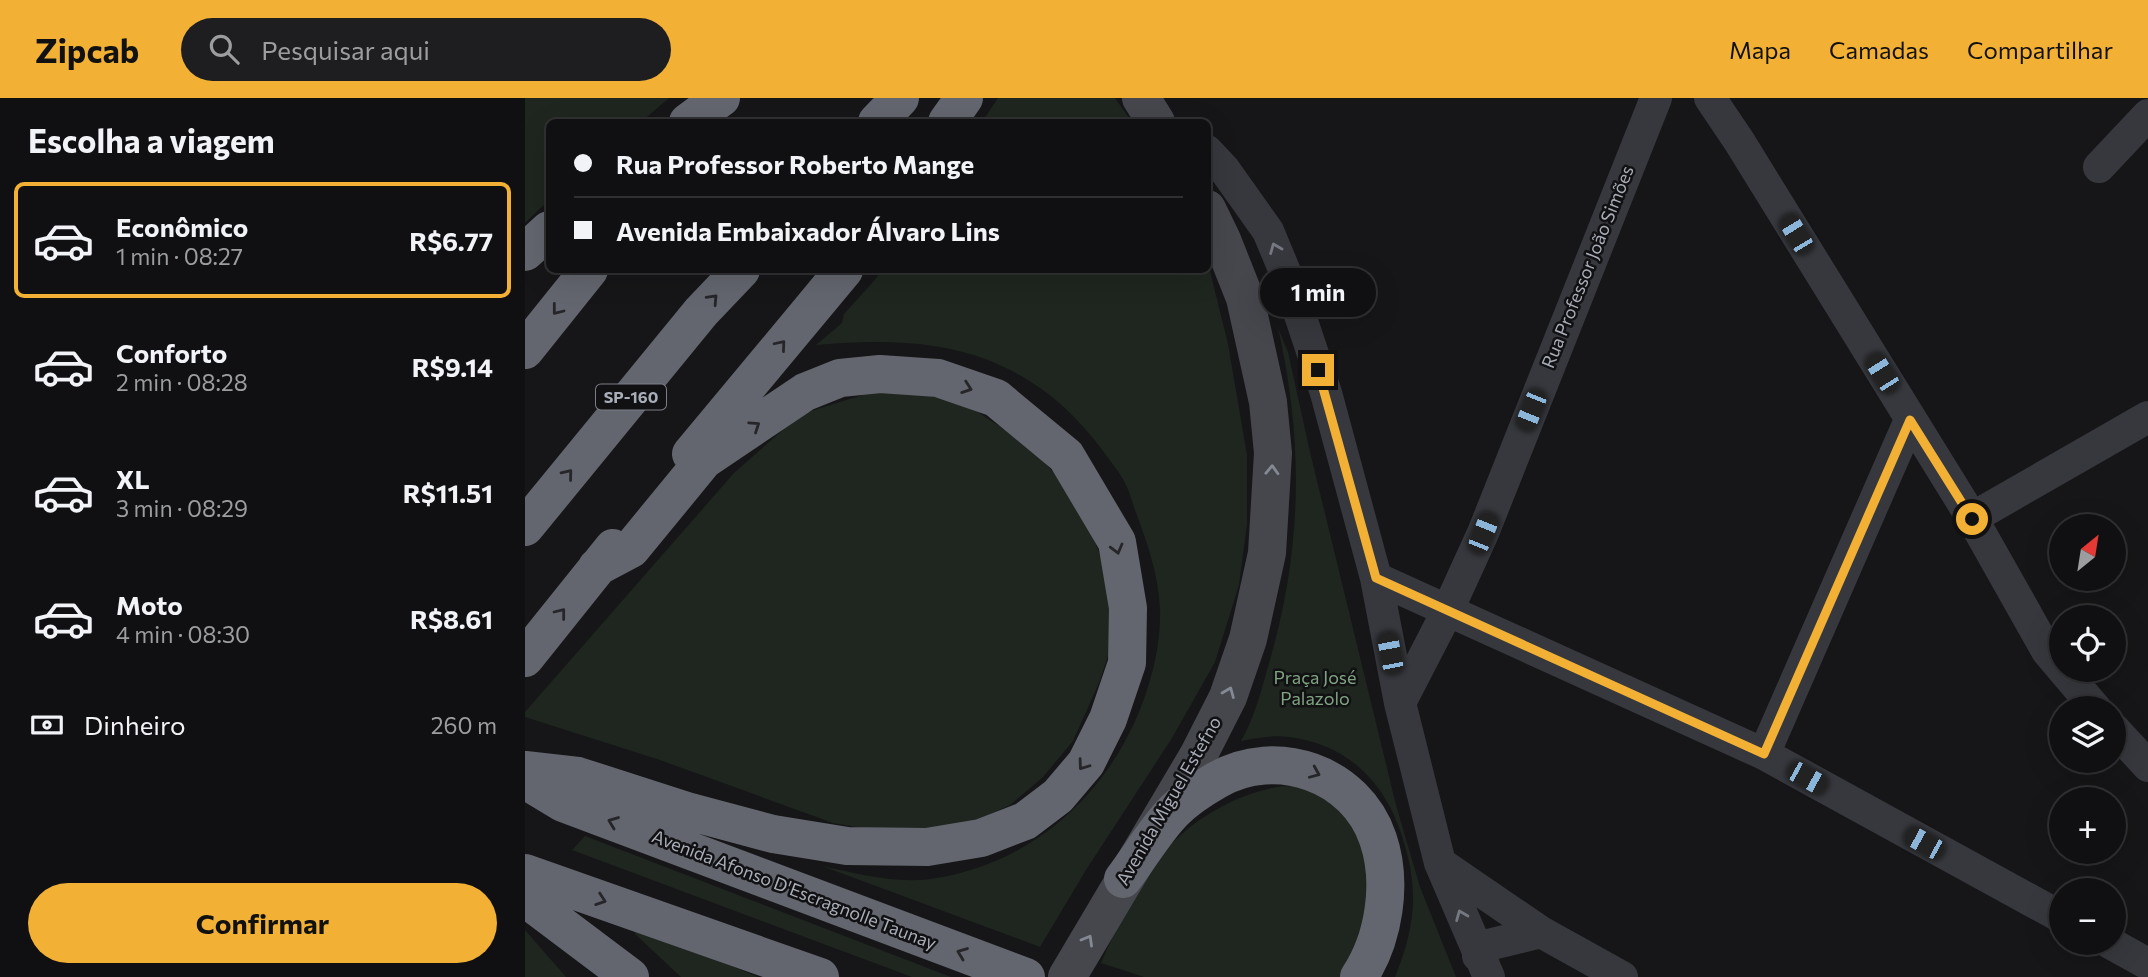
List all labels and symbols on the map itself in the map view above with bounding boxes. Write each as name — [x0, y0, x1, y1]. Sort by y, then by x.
street label: Rua Professor João Simões — [1536, 162, 1638, 371]
car — [1777, 211, 1816, 257]
one-way arrow — [1270, 243, 1284, 255]
callout: 1 min — [1260, 268, 1376, 317]
one-way arrow — [705, 294, 718, 307]
one-way arrow — [553, 302, 565, 315]
one-way arrow — [773, 341, 786, 353]
car — [1862, 350, 1903, 396]
route end — [1302, 354, 1334, 386]
one-way arrow — [961, 380, 973, 395]
road number: SP-160 — [596, 384, 666, 410]
car — [1514, 387, 1549, 433]
one-way arrow — [747, 422, 760, 434]
one-way arrow — [1264, 464, 1279, 475]
one-way arrow — [560, 470, 572, 483]
route start — [1956, 503, 1988, 535]
car — [1466, 510, 1501, 556]
north arrow — [2049, 514, 2126, 592]
one-way arrow — [1109, 543, 1123, 555]
one-way arrow — [552, 608, 565, 620]
car — [1376, 630, 1405, 676]
park label: Praça José Palazolo — [1274, 666, 1356, 709]
one-way arrow — [1220, 686, 1234, 698]
street label: Avenida Miguel Estefno — [1111, 712, 1225, 889]
one-way arrow — [1079, 758, 1091, 770]
car — [1784, 759, 1831, 797]
one-way arrow — [1308, 765, 1320, 779]
one-way arrow — [607, 816, 619, 830]
car — [1901, 824, 1948, 862]
street label: Avenida Afonso D'Escragnolle Taunay — [649, 825, 940, 954]
one-way arrow — [594, 892, 606, 906]
one-way arrow — [1456, 909, 1470, 921]
one-way arrow — [1080, 935, 1093, 948]
one-way arrow — [956, 947, 968, 961]

